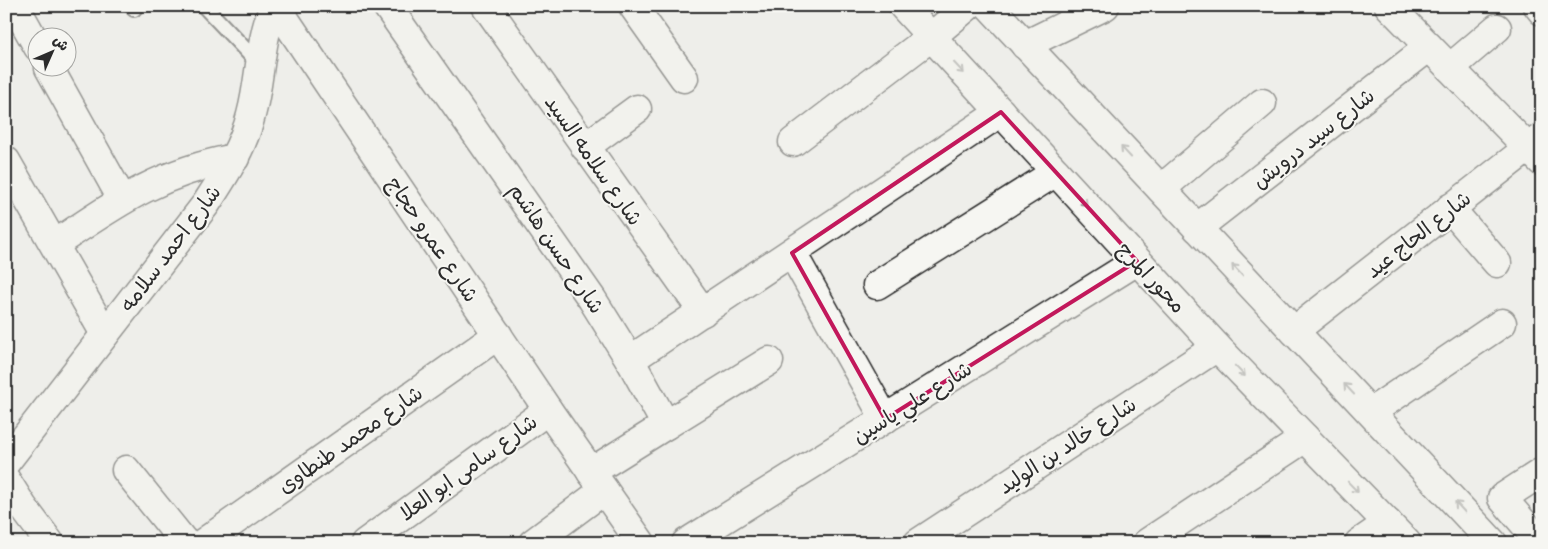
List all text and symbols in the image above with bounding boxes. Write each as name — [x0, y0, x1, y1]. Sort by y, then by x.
north arrow — [28, 28, 78, 78]
text: ش — [49, 32, 72, 55]
one-way arrow — [954, 61, 965, 74]
street label: شارع سيد درويش — [1247, 82, 1381, 196]
street label: شارع سلامه السيد — [537, 90, 648, 232]
one-way arrow — [1120, 146, 1132, 158]
street label: شارع عمرو حجاج — [379, 172, 484, 308]
street label: شارع حسن هاشم — [501, 178, 610, 320]
street label: شارع احمد سلامه — [114, 180, 228, 318]
street label: شارع الحاج عيد — [1360, 185, 1477, 285]
one-way arrow — [1075, 193, 1087, 206]
street label: محور المرج — [1111, 236, 1191, 319]
one-way arrow — [1231, 264, 1243, 277]
street label: شارع علي ياسين — [848, 355, 980, 455]
one-way arrow — [1233, 364, 1245, 376]
street label: شارع محمد طنطاوى — [273, 380, 429, 501]
one-way arrow — [1343, 382, 1355, 395]
street label: شارع خالد بن الوليد — [993, 391, 1142, 501]
street label: شارع سامى ابو العلا — [394, 409, 544, 528]
one-way arrow — [1347, 481, 1359, 493]
one-way arrow — [1454, 501, 1466, 514]

